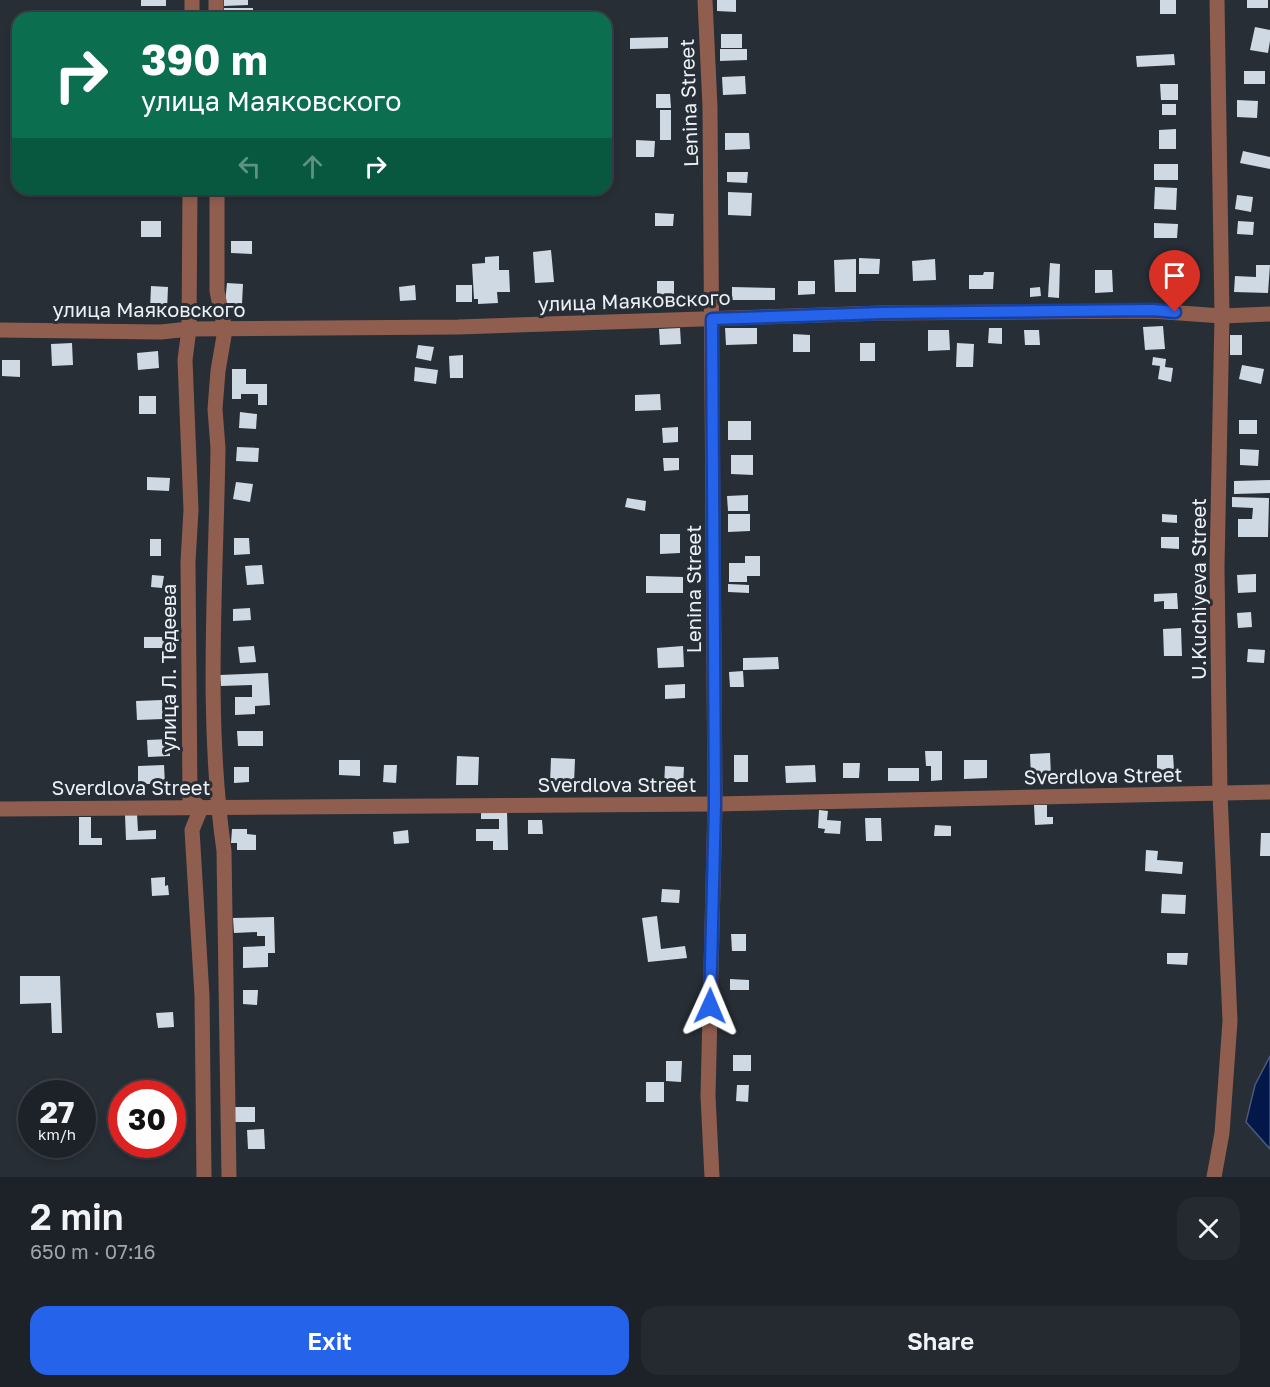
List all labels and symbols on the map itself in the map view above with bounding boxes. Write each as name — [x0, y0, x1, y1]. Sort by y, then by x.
street label: Lenina Street — [674, 38, 702, 168]
pin — [1149, 250, 1200, 312]
street label: улица Маяковского — [537, 285, 731, 315]
street label: улица Маяковского — [53, 297, 245, 321]
street label: U.Kuchiyeva Street — [1186, 498, 1210, 680]
street label: Lenina Street — [681, 525, 705, 653]
street label: улица Л. Тедеева — [156, 584, 180, 752]
street label: Sverdlova Street — [1023, 762, 1183, 788]
street label: Sverdlova Street — [538, 772, 696, 796]
street label: Sverdlova Street — [52, 775, 210, 799]
position arrow — [678, 974, 742, 1038]
speed limit sign: 30 — [108, 1080, 186, 1158]

